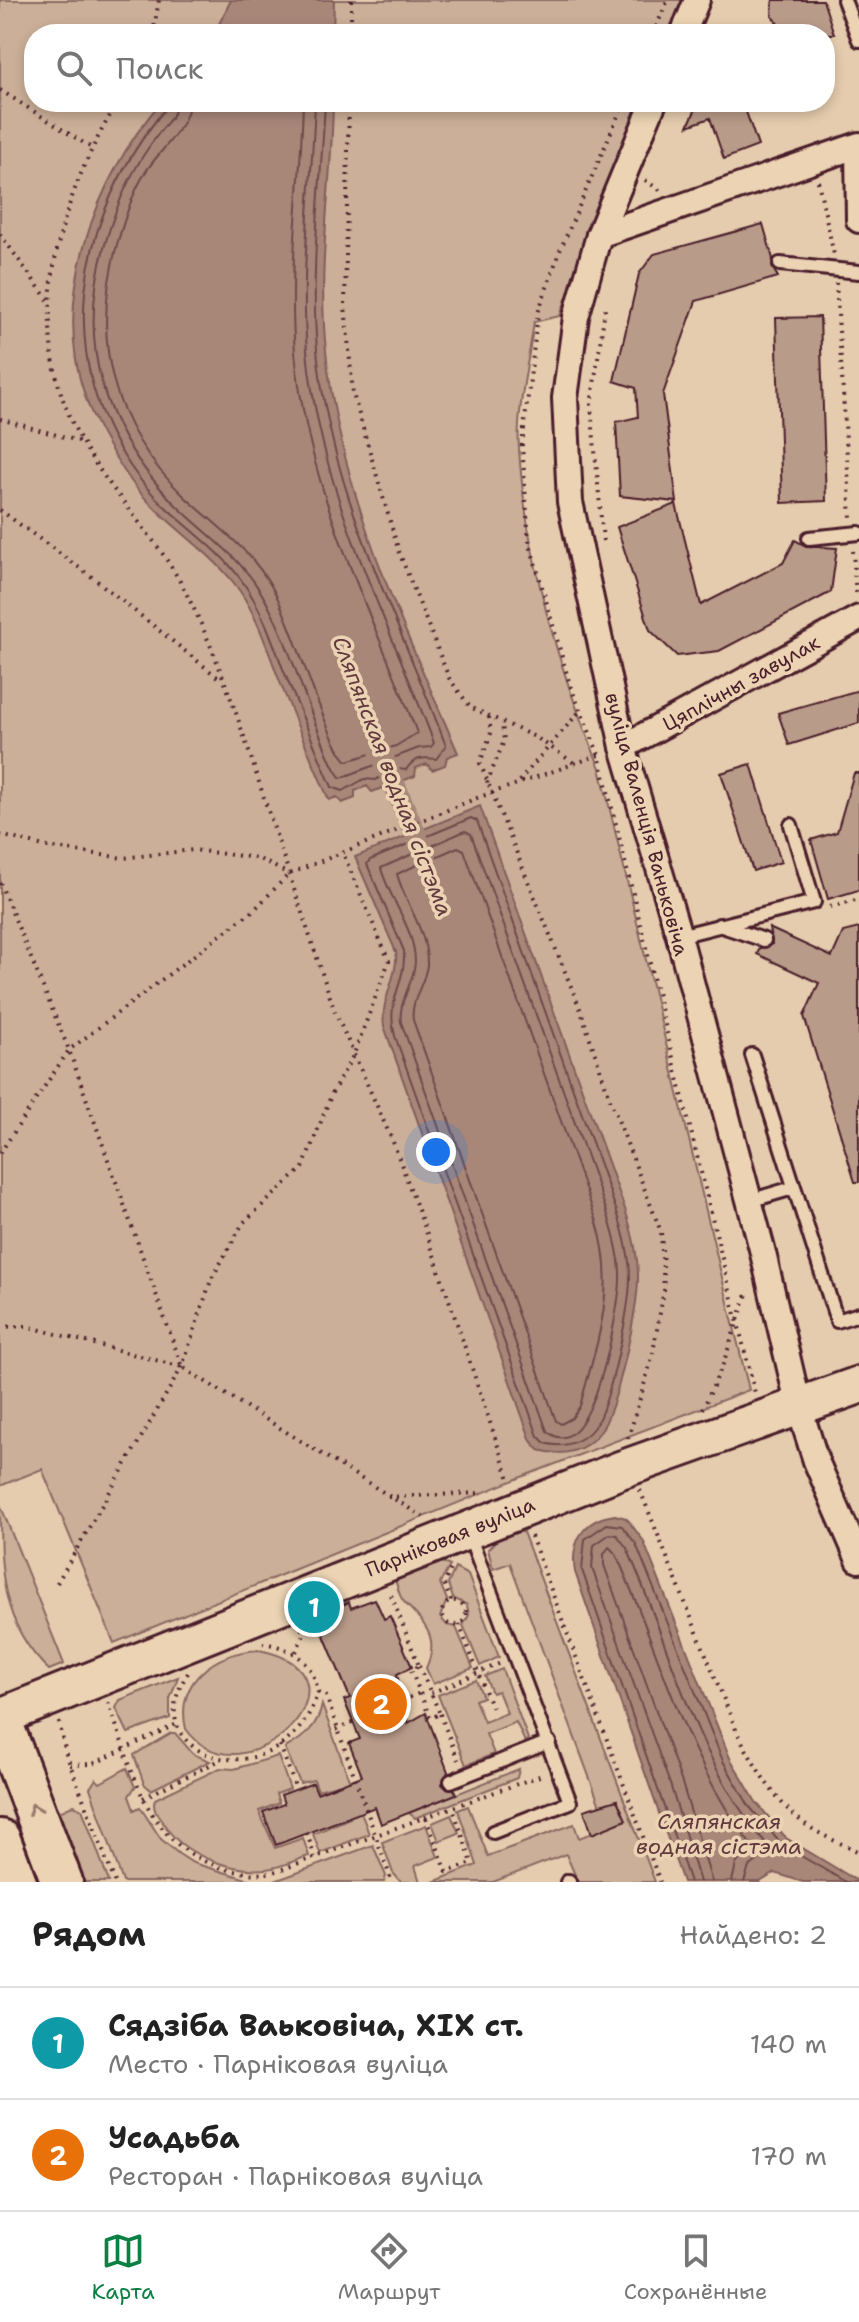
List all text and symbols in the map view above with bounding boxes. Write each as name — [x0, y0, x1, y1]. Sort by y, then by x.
search box — [24, 24, 835, 112]
icon: search — [52, 46, 96, 90]
text: Поиск — [116, 48, 204, 89]
street label: Цяплічны завулак — [658, 629, 824, 737]
water label: Сляпянская водная сістэма — [326, 632, 459, 920]
street label: вуліца Валенція Ваньковіча — [599, 689, 695, 959]
your location — [416, 1132, 456, 1172]
street label: Парніковая вуліца — [362, 1491, 539, 1583]
pin: 1 — [288, 1577, 340, 1637]
pin: 2 — [355, 1674, 407, 1734]
one-way arrow — [27, 1803, 44, 1817]
water label: Сляпянская водная сістэма — [636, 1807, 802, 1861]
text: Рядом — [32, 1911, 146, 1957]
text: Найдено: 2 — [680, 1917, 827, 1952]
text: Сядзіба Ваьковіча, XIX ст. — [108, 2005, 524, 2046]
text: 1 — [52, 2026, 64, 2061]
text: 140 m — [750, 2026, 827, 2061]
text: Место · Парніковая вуліца — [108, 2046, 448, 2081]
text: Усадьба — [108, 2117, 240, 2158]
text: 2 — [49, 2138, 67, 2173]
text: 170 m — [750, 2138, 827, 2173]
text: Ресторан · Парніковая вуліца — [108, 2158, 483, 2193]
tab: Карта — [92, 2229, 155, 2306]
tab: Маршрут — [338, 2229, 440, 2306]
tab: Сохранённые — [624, 2229, 767, 2306]

